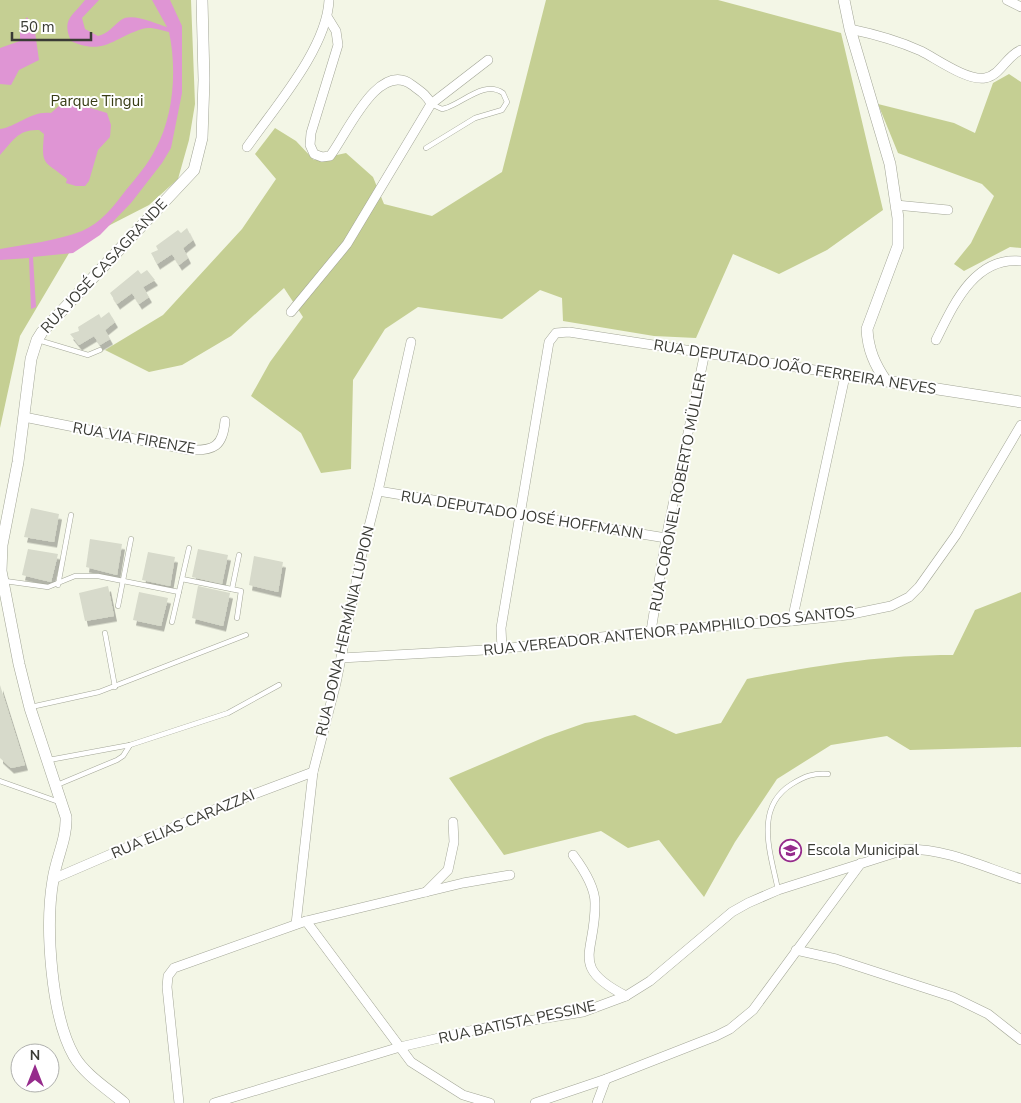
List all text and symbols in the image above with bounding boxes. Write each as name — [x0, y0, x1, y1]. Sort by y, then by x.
scale bar — [12, 10, 91, 42]
text: 50 m — [20, 17, 55, 37]
park label: Parque Tingui — [50, 91, 144, 111]
street label: RUA JOSÉ CASAGRANDE — [36, 194, 172, 338]
street label: RUA DEPUTADO JOÃO FERREIRA NEVES — [652, 335, 938, 399]
street label: RUA CORONEL ROBERTO MÜLLER — [645, 371, 711, 613]
street label: RUA VIA FIRENZE — [71, 417, 197, 459]
street label: RUA DEPUTADO JOSÉ HOFFMANN — [400, 486, 644, 544]
street label: RUA DONA HERMÍNIA LUPION — [311, 524, 379, 738]
street label: RUA VEREADOR ANTENOR PAMPHILO DOS SANTOS — [482, 602, 856, 660]
street label: RUA ELIAS CARAZZAI — [108, 785, 258, 863]
school or university icon: Escola Municipal — [779, 838, 803, 862]
place label: Escola Municipal — [807, 840, 920, 860]
street label: RUA BATISTA PESSINE — [437, 996, 597, 1048]
north arrow — [10, 1043, 60, 1093]
text: N — [30, 1046, 40, 1065]

